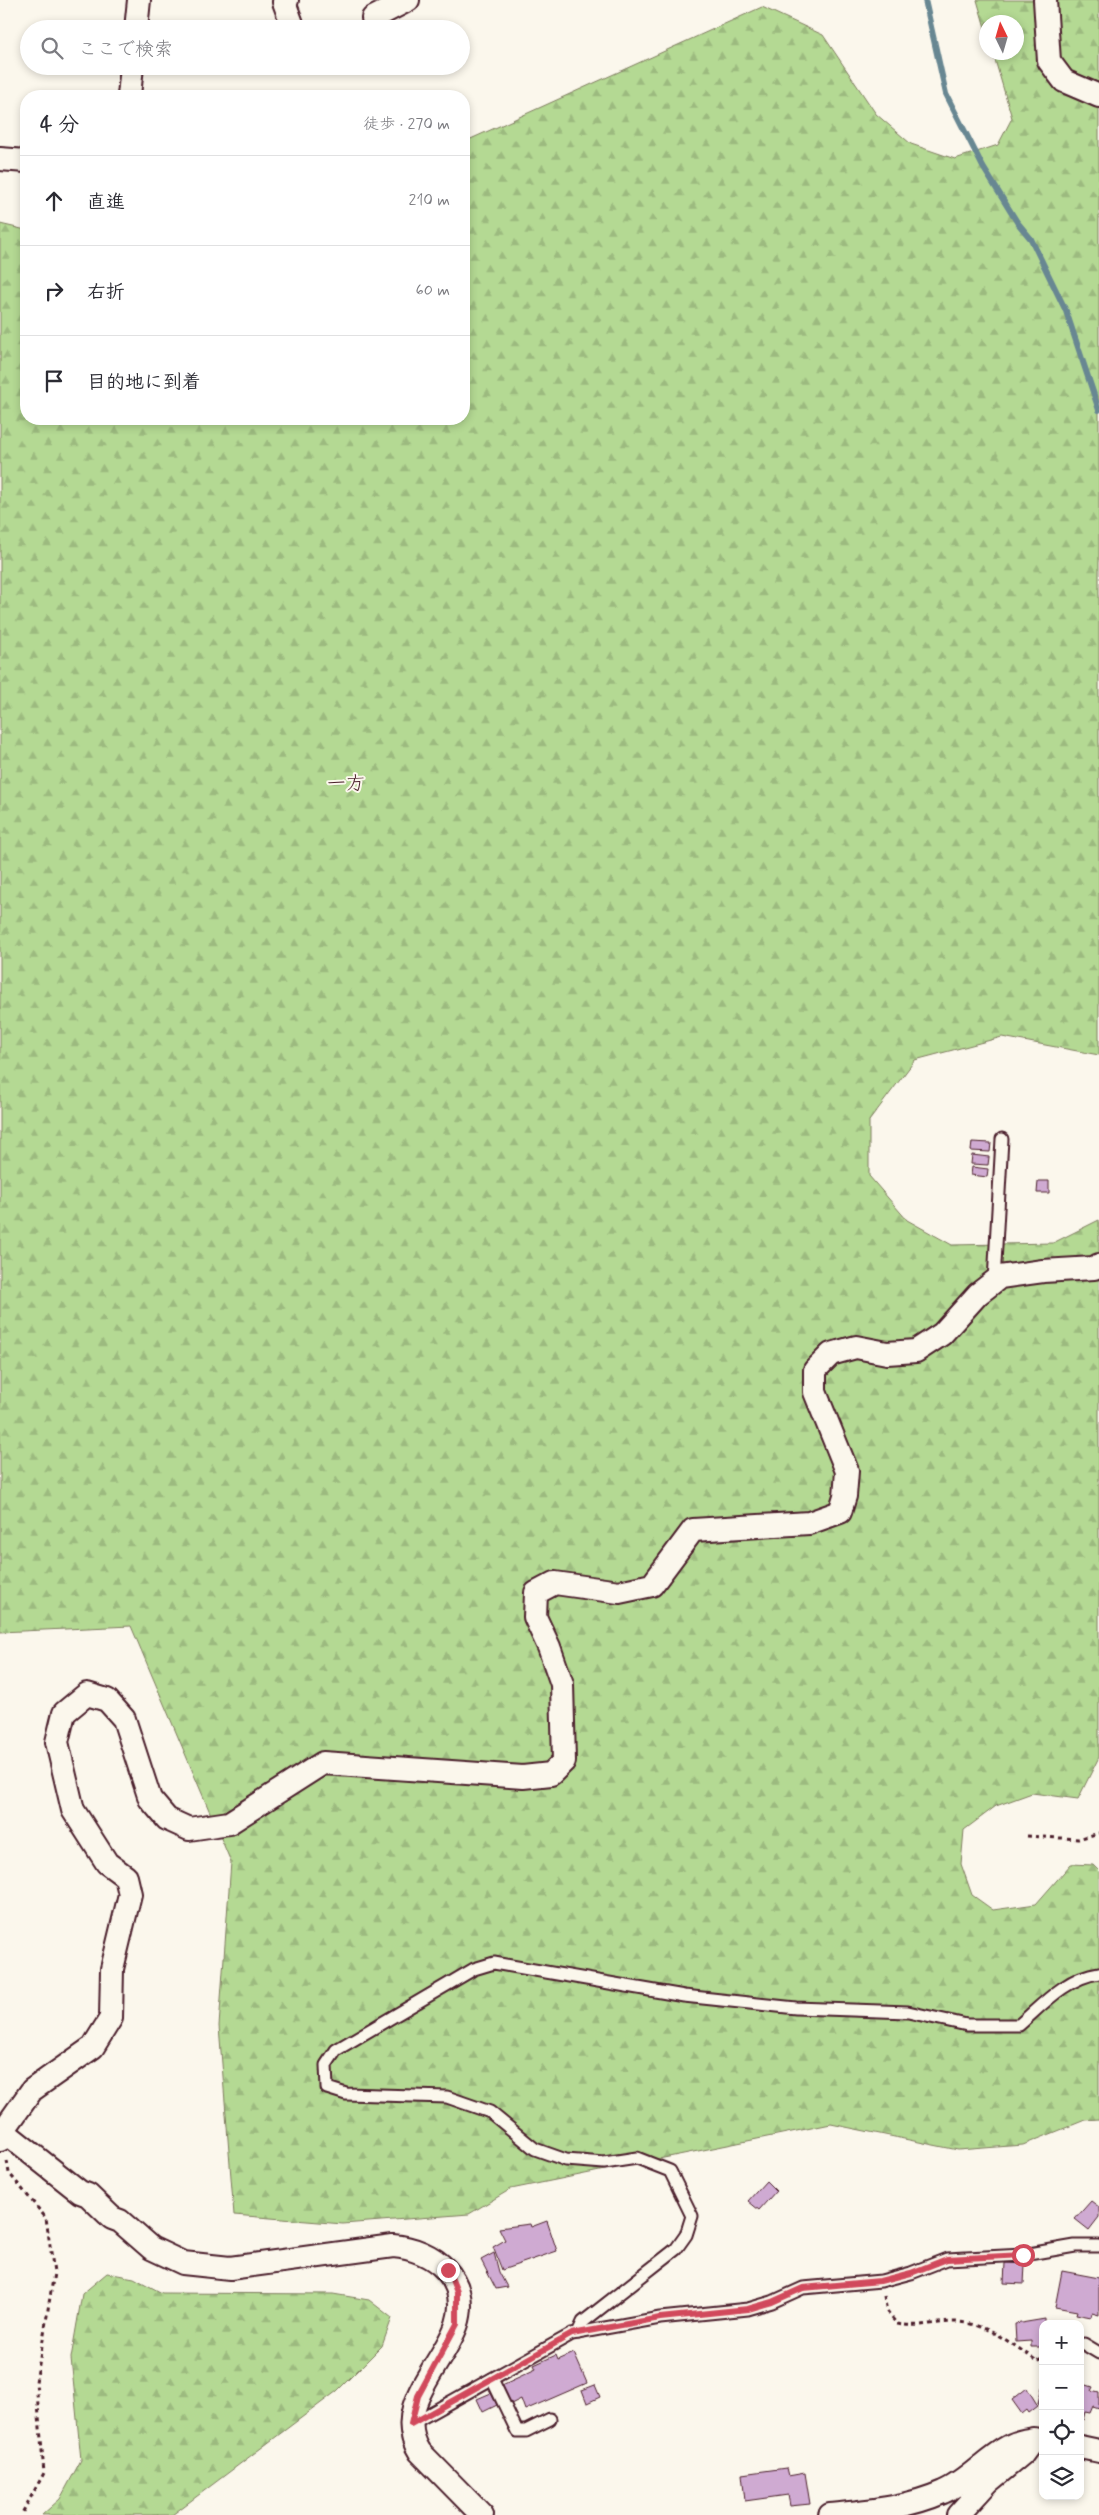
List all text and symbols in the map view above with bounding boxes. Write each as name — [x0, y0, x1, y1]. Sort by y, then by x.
north arrow — [979, 15, 1024, 60]
search box — [20, 20, 470, 75]
icon: search — [38, 34, 66, 62]
text: ここで検索 — [78, 37, 173, 62]
text: 4 分 — [40, 111, 79, 139]
text: 徒歩 · 270 m — [363, 114, 450, 135]
icon: ahead — [40, 187, 68, 215]
text: 直進 — [87, 190, 125, 215]
text: 210 m — [409, 190, 450, 211]
icon: right — [40, 277, 68, 305]
text: 右折 — [87, 280, 125, 305]
text: 60 m — [416, 280, 450, 301]
icon: arrive — [40, 367, 68, 395]
text: 目的地に到着 — [87, 370, 201, 395]
district label: 一方 — [327, 771, 365, 796]
route start — [1012, 2244, 1035, 2267]
route end — [437, 2259, 460, 2282]
map controls — [1039, 2320, 1084, 2500]
button: + — [1039, 2320, 1084, 2365]
button: − — [1039, 2365, 1084, 2410]
button: locate — [1039, 2410, 1084, 2455]
button: layers — [1039, 2455, 1084, 2500]

